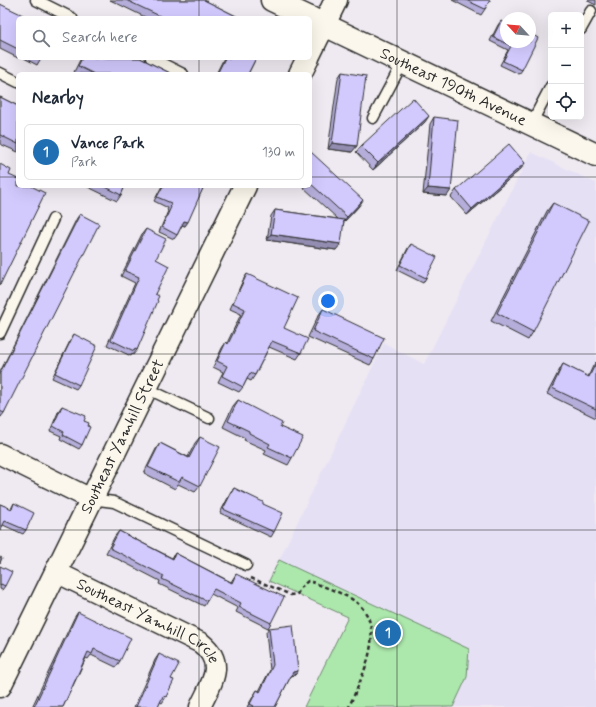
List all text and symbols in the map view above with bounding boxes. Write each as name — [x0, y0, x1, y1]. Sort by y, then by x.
north arrow — [500, 12, 536, 48]
map controls — [548, 12, 584, 120]
button: + — [548, 12, 584, 48]
search box — [16, 16, 312, 60]
icon: search — [30, 27, 52, 49]
text: Search here — [62, 28, 138, 48]
street label: Southeast 190th Avenue — [377, 43, 530, 131]
button: − — [548, 48, 584, 84]
button: locate — [548, 84, 584, 120]
text: Nearby — [32, 87, 84, 109]
text: Vance Park — [71, 134, 145, 154]
text: 1 — [43, 144, 49, 161]
text: 130 m — [262, 144, 295, 161]
text: Park — [71, 154, 97, 171]
your location — [318, 291, 338, 311]
street label: Southeast Yamhill Street — [76, 355, 169, 517]
street label: Southeast Yamhill Circle — [73, 573, 225, 666]
pin: 1 — [375, 618, 401, 648]

